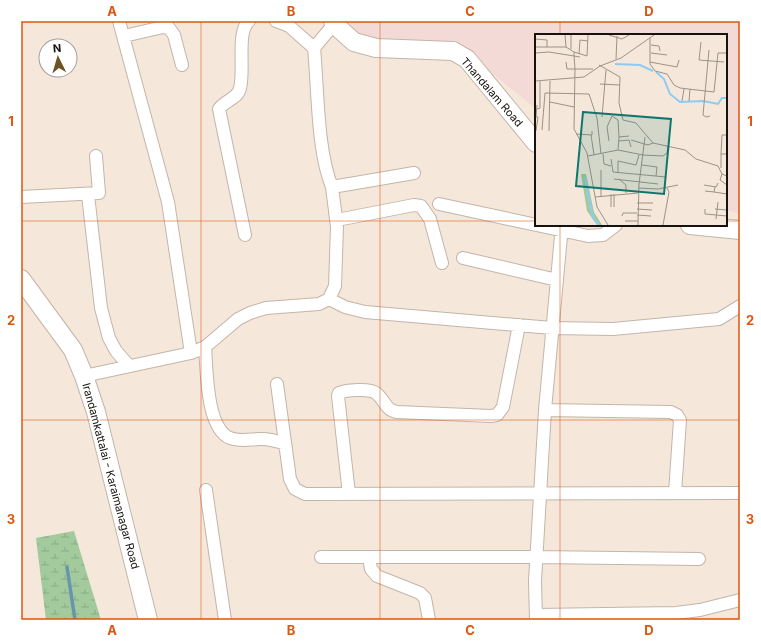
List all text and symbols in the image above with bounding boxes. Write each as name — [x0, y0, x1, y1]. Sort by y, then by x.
text: A — [107, 3, 117, 19]
text: B — [287, 3, 296, 19]
text: C — [465, 3, 475, 19]
text: D — [644, 3, 654, 19]
inset map — [535, 34, 727, 226]
north arrow — [38, 38, 78, 78]
text: N — [52, 41, 62, 55]
street label: Thandalam Road — [458, 54, 526, 130]
text: 1 — [8, 113, 14, 129]
text: 1 — [747, 113, 753, 129]
text: 2 — [7, 312, 15, 328]
text: 2 — [746, 312, 754, 328]
street label: Irandamkattalai - Karaimanagar Road — [79, 381, 143, 571]
text: 3 — [7, 511, 15, 527]
text: 3 — [746, 511, 754, 527]
text: A — [107, 622, 117, 638]
text: B — [287, 622, 296, 638]
text: C — [465, 622, 475, 638]
text: D — [644, 622, 654, 638]

